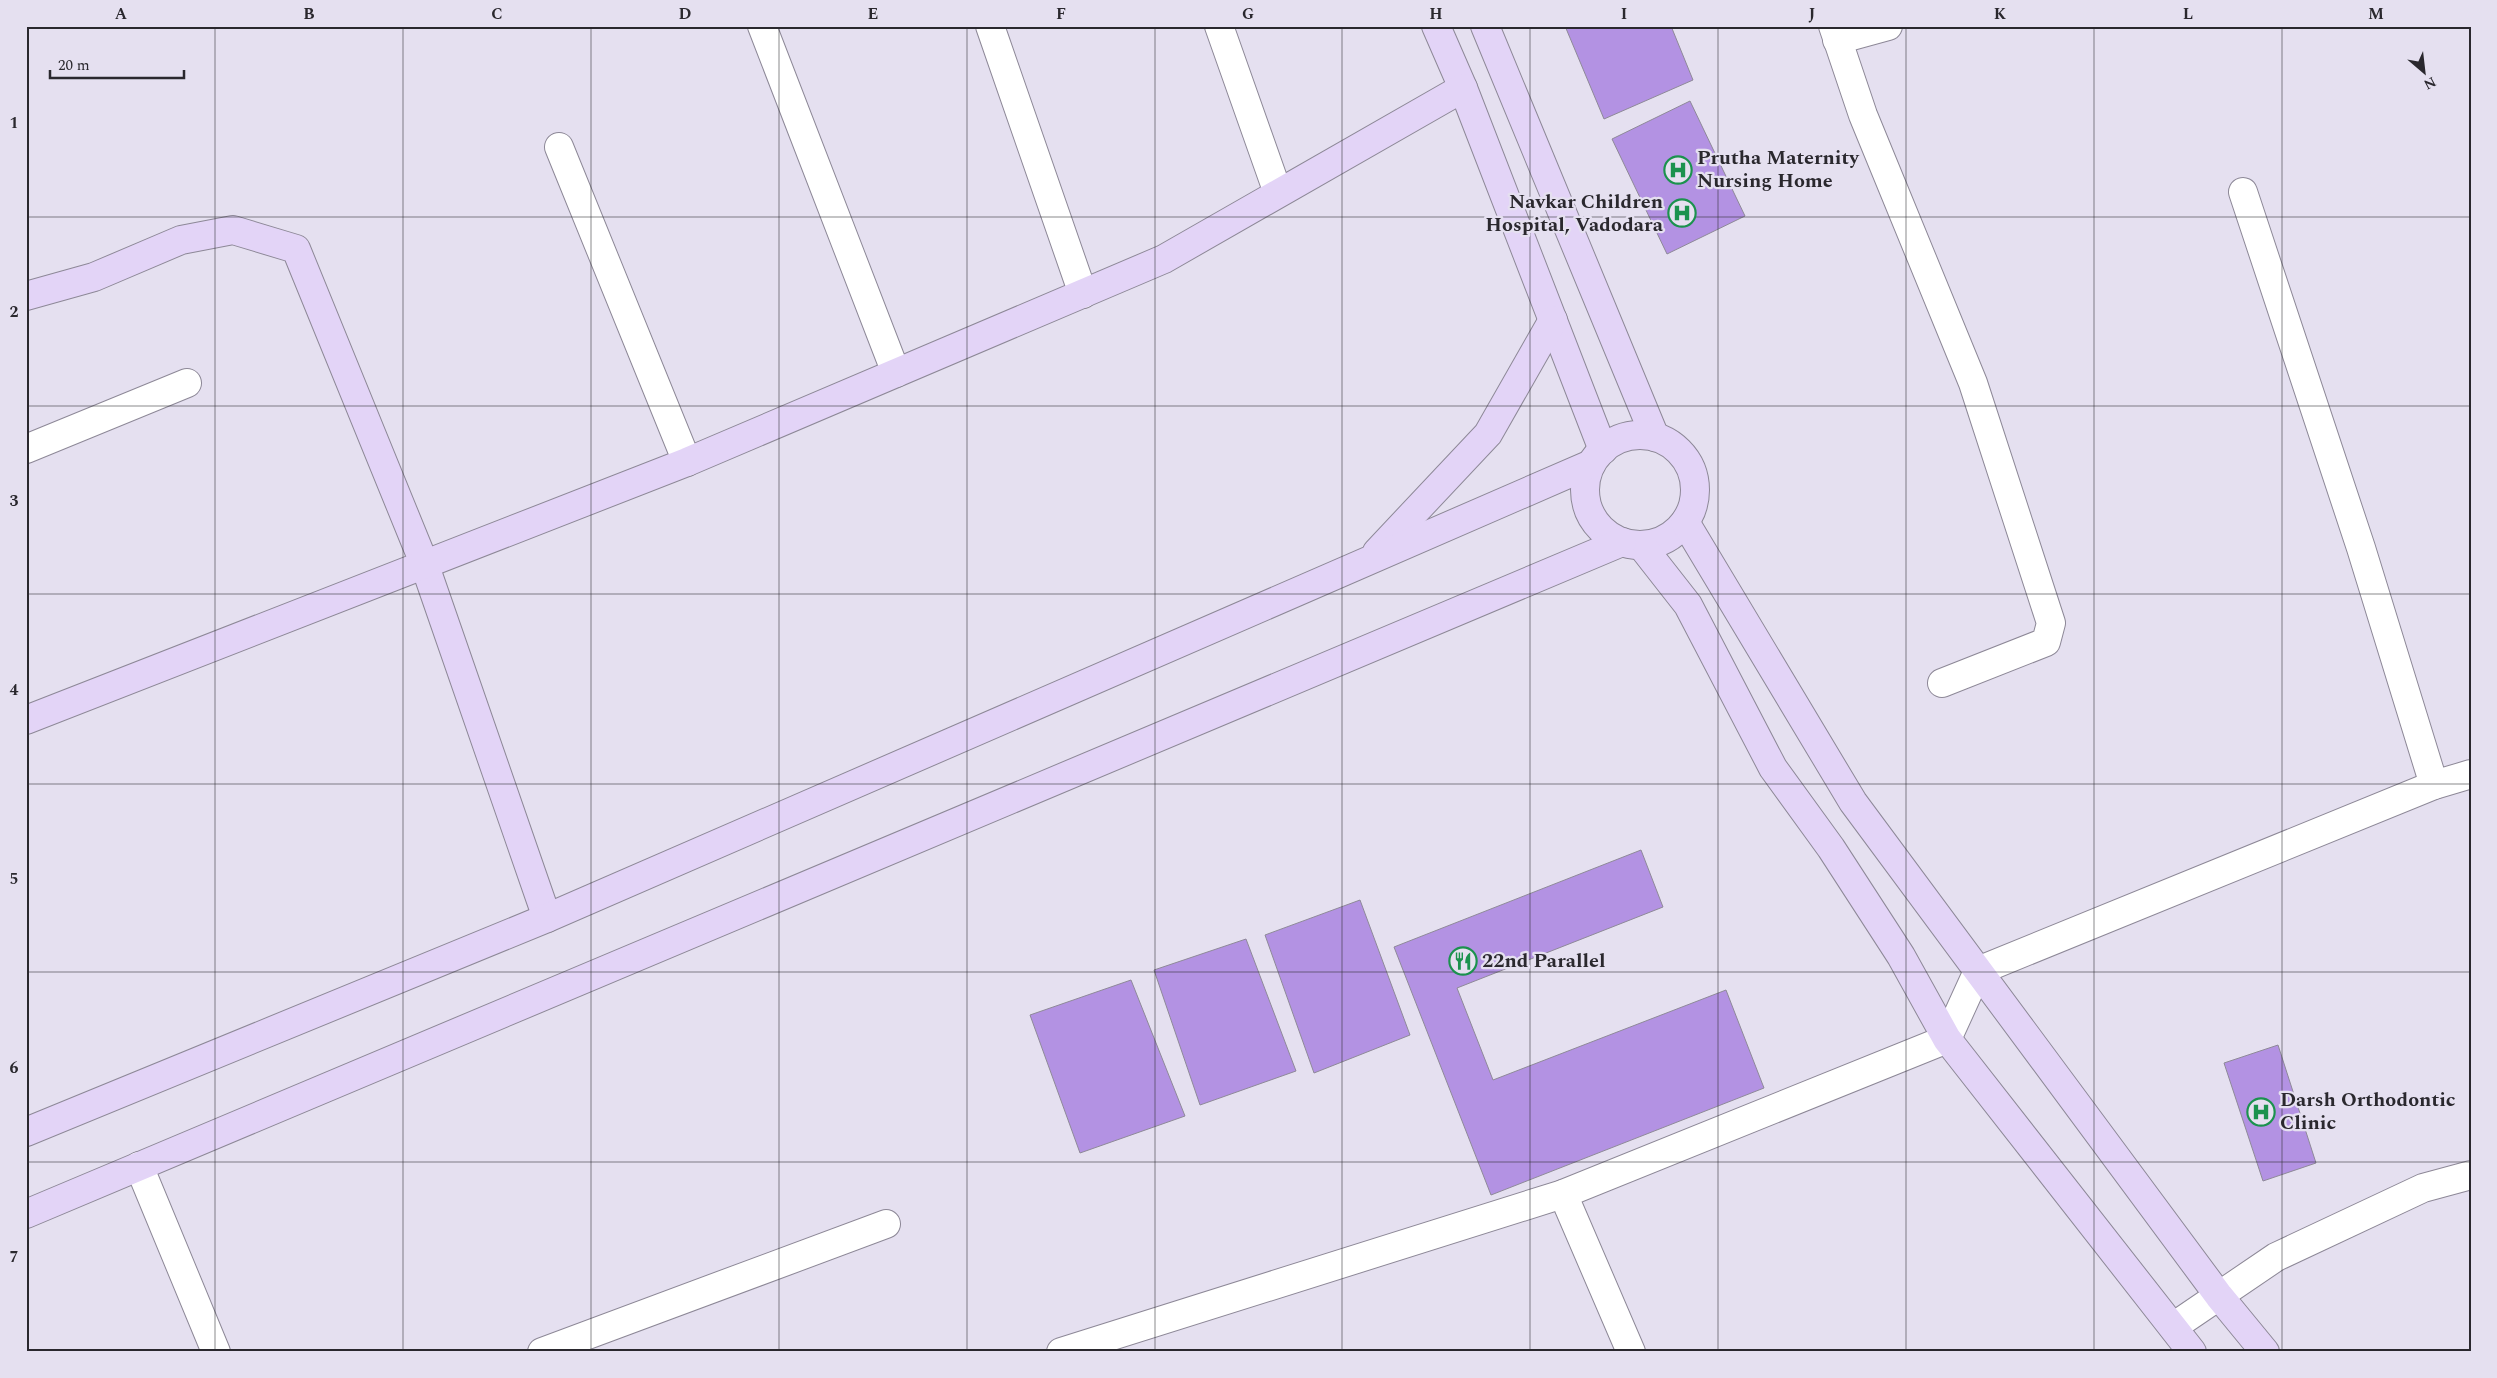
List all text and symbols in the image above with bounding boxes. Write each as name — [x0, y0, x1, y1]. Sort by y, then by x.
text: A — [115, 2, 128, 26]
text: B — [303, 2, 315, 26]
text: C — [491, 2, 503, 26]
text: D — [679, 2, 692, 26]
text: E — [868, 2, 878, 26]
text: F — [1056, 2, 1066, 26]
text: G — [1242, 2, 1254, 26]
text: H — [1429, 2, 1443, 26]
text: I — [1621, 2, 1627, 26]
text: J — [1809, 2, 1816, 26]
text: K — [1994, 2, 2007, 26]
text: L — [2183, 2, 2193, 26]
text: M — [2368, 2, 2384, 26]
scale bar — [50, 48, 184, 80]
north arrow — [2400, 48, 2450, 98]
text: 20 m — [58, 54, 90, 77]
text: N — [2420, 71, 2440, 95]
text: 1 — [10, 111, 18, 135]
place label: Prutha Maternity Nursing Home — [1697, 143, 1860, 196]
hospital icon: Prutha Maternity Nursing Home — [1663, 155, 1693, 185]
place label: Navkar Children Hospital, Vadodara — [1485, 187, 1664, 240]
hospital icon: Navkar Children Hospital, Vadodara — [1667, 198, 1697, 228]
text: 2 — [10, 300, 19, 324]
text: 3 — [10, 489, 19, 513]
text: 4 — [10, 678, 19, 702]
text: 5 — [10, 867, 18, 891]
restaurant icon: 22nd Parallel — [1448, 946, 1478, 976]
place label: 22nd Parallel — [1482, 946, 1605, 976]
text: 6 — [10, 1056, 19, 1080]
place label: Darsh Orthodontic Clinic — [2280, 1085, 2456, 1138]
hospital icon: Darsh Orthodontic Clinic — [2246, 1097, 2276, 1127]
text: 7 — [10, 1245, 19, 1269]

